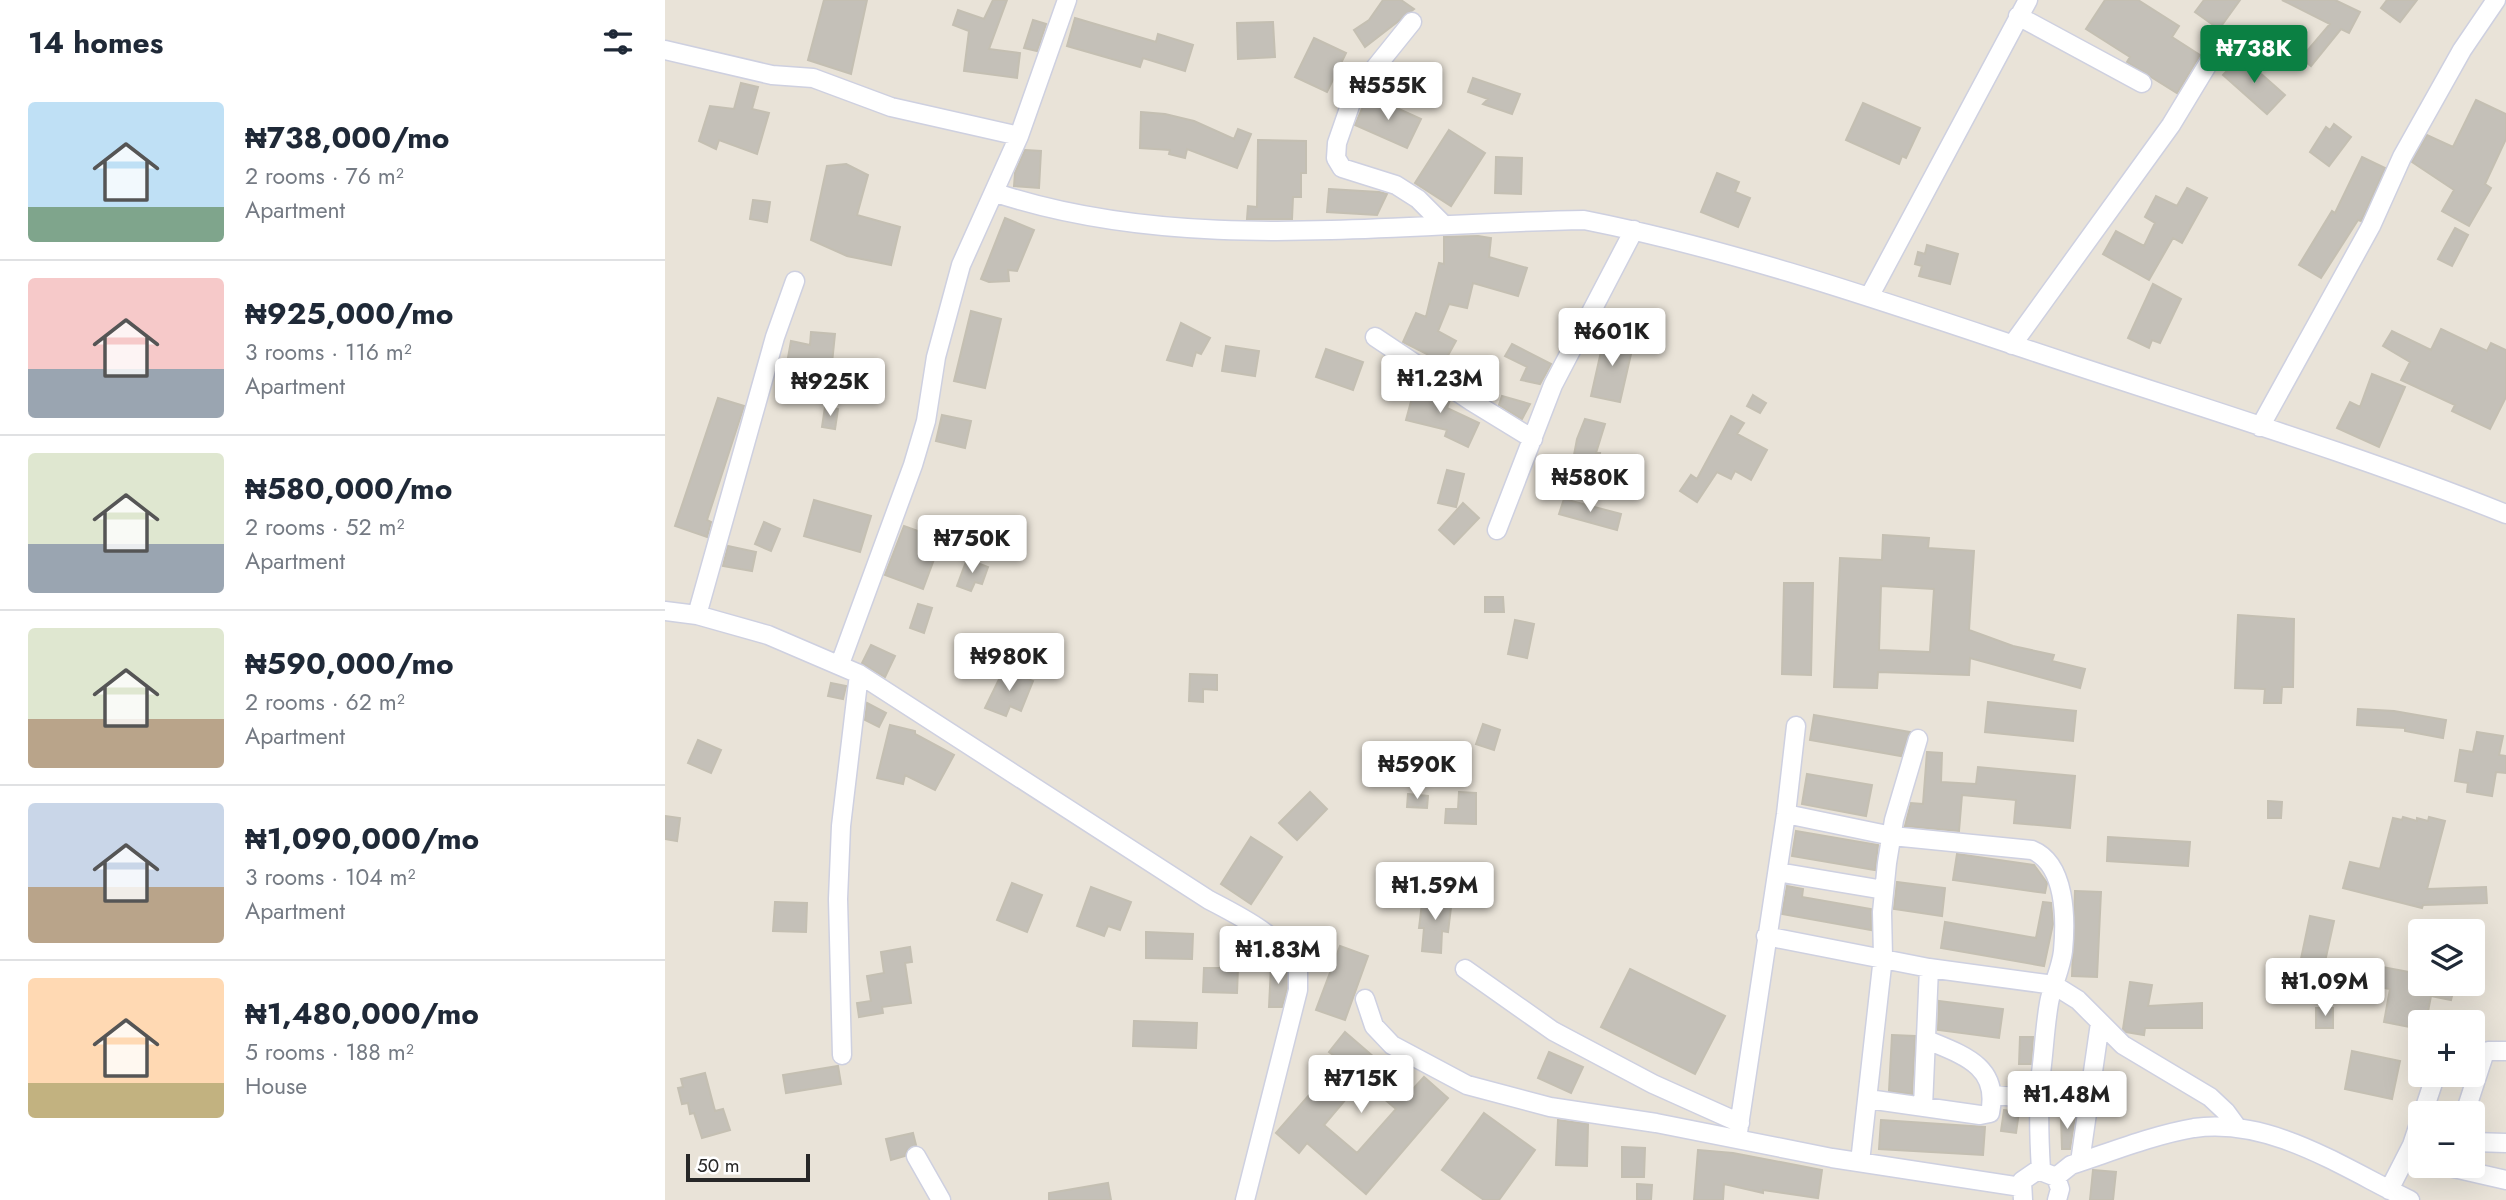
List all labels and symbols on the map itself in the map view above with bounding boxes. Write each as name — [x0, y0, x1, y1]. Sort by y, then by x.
pin: ₦738K — [2205, 25, 2303, 85]
pin: ₦555K — [1339, 62, 1437, 122]
pin: ₦601K — [1563, 308, 1661, 368]
pin: ₦1.23M — [1383, 356, 1497, 415]
pin: ₦925K — [781, 358, 879, 418]
pin: ₦580K — [1541, 454, 1639, 514]
pin: ₦750K — [923, 516, 1021, 575]
pin: ₦980K — [960, 634, 1058, 693]
pin: ₦590K — [1368, 742, 1466, 801]
pin: ₦1.59M — [1378, 862, 1492, 922]
pin: ₦1.83M — [1221, 926, 1335, 986]
pin: ₦1.09M — [2268, 958, 2382, 1018]
pin: ₦715K — [1312, 1056, 1410, 1115]
pin: ₦1.48M — [2010, 1072, 2124, 1131]
scale bar — [686, 1151, 810, 1183]

